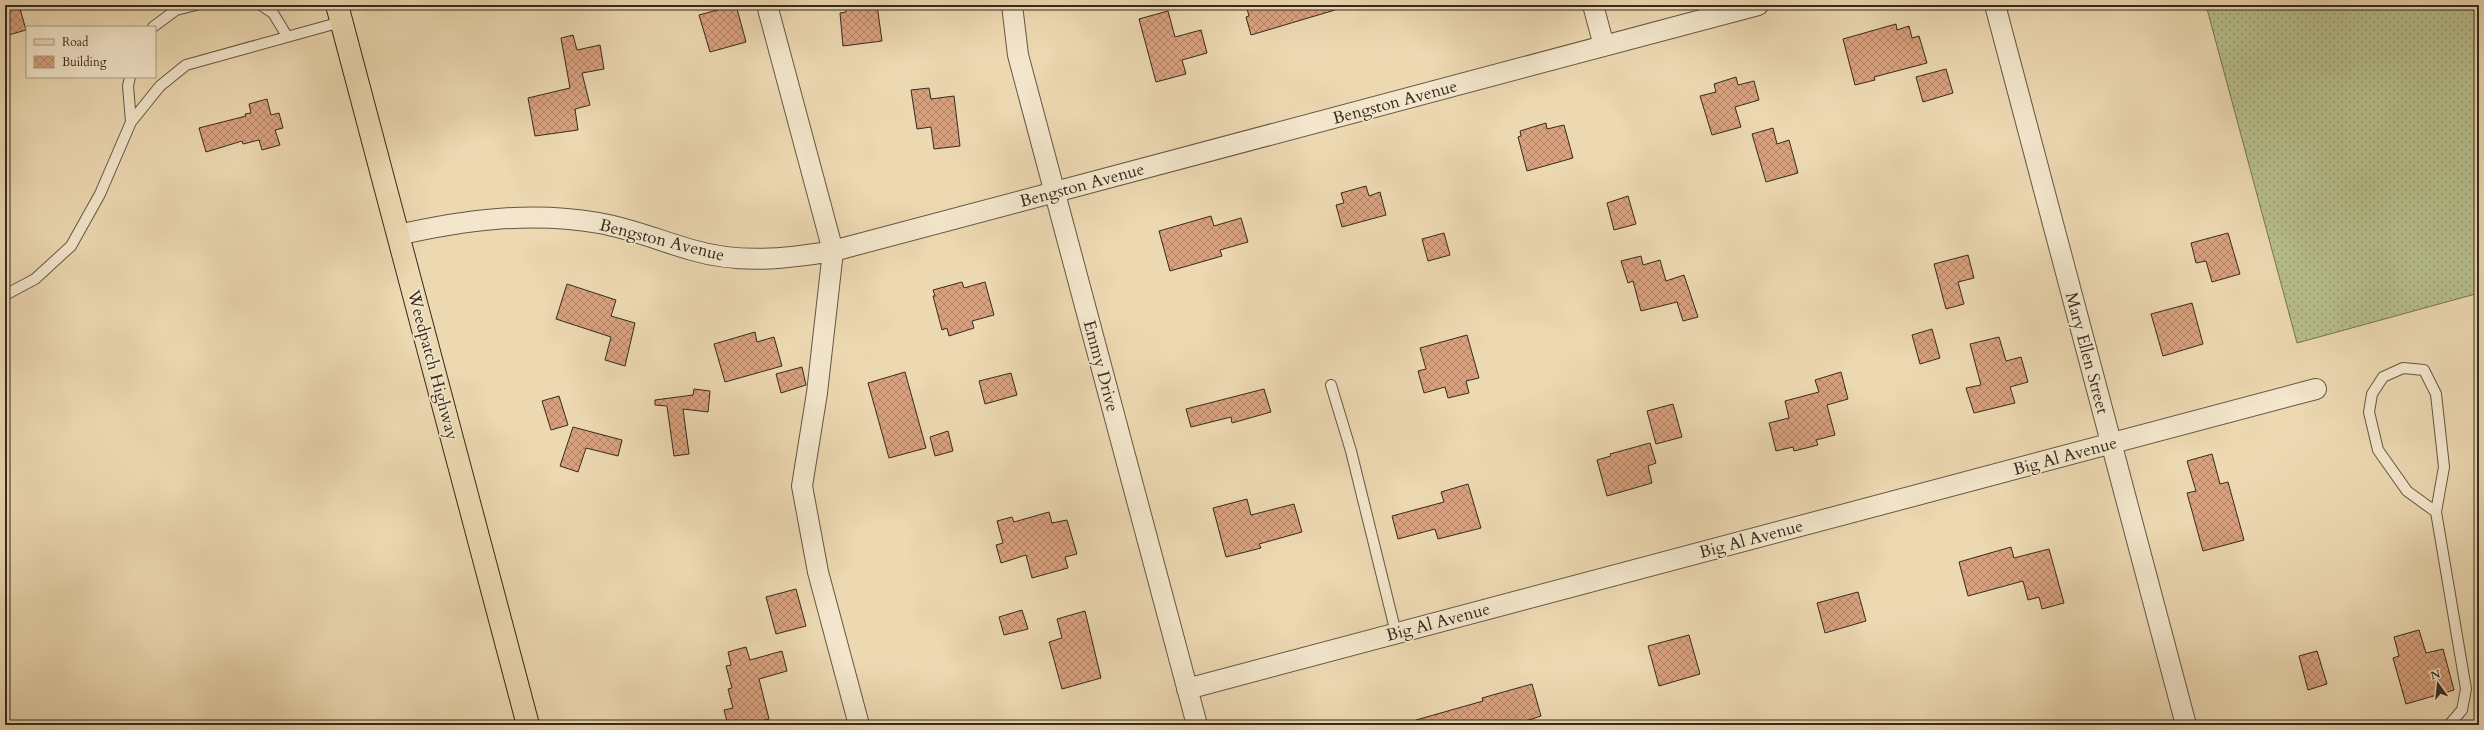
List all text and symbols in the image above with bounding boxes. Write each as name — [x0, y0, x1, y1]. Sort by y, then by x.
legend — [26, 26, 156, 78]
text: Road — [62, 34, 89, 50]
text: Building — [62, 54, 107, 70]
street label: Bengston Avenue — [1330, 74, 1460, 130]
street label: Bengston Avenue — [1017, 157, 1147, 213]
street label: Bengston Avenue — [597, 213, 727, 267]
street label: Weedpatch Highway — [402, 286, 464, 443]
street label: Mary Ellen Street — [2060, 290, 2114, 417]
street label: Emmy Drive — [1078, 318, 1124, 414]
street label: Big Al Avenue — [2011, 431, 2119, 481]
street label: Big Al Avenue — [1697, 514, 1805, 564]
street label: Big Al Avenue — [1384, 597, 1492, 647]
north arrow — [2418, 664, 2458, 704]
text: N — [2429, 666, 2443, 683]

